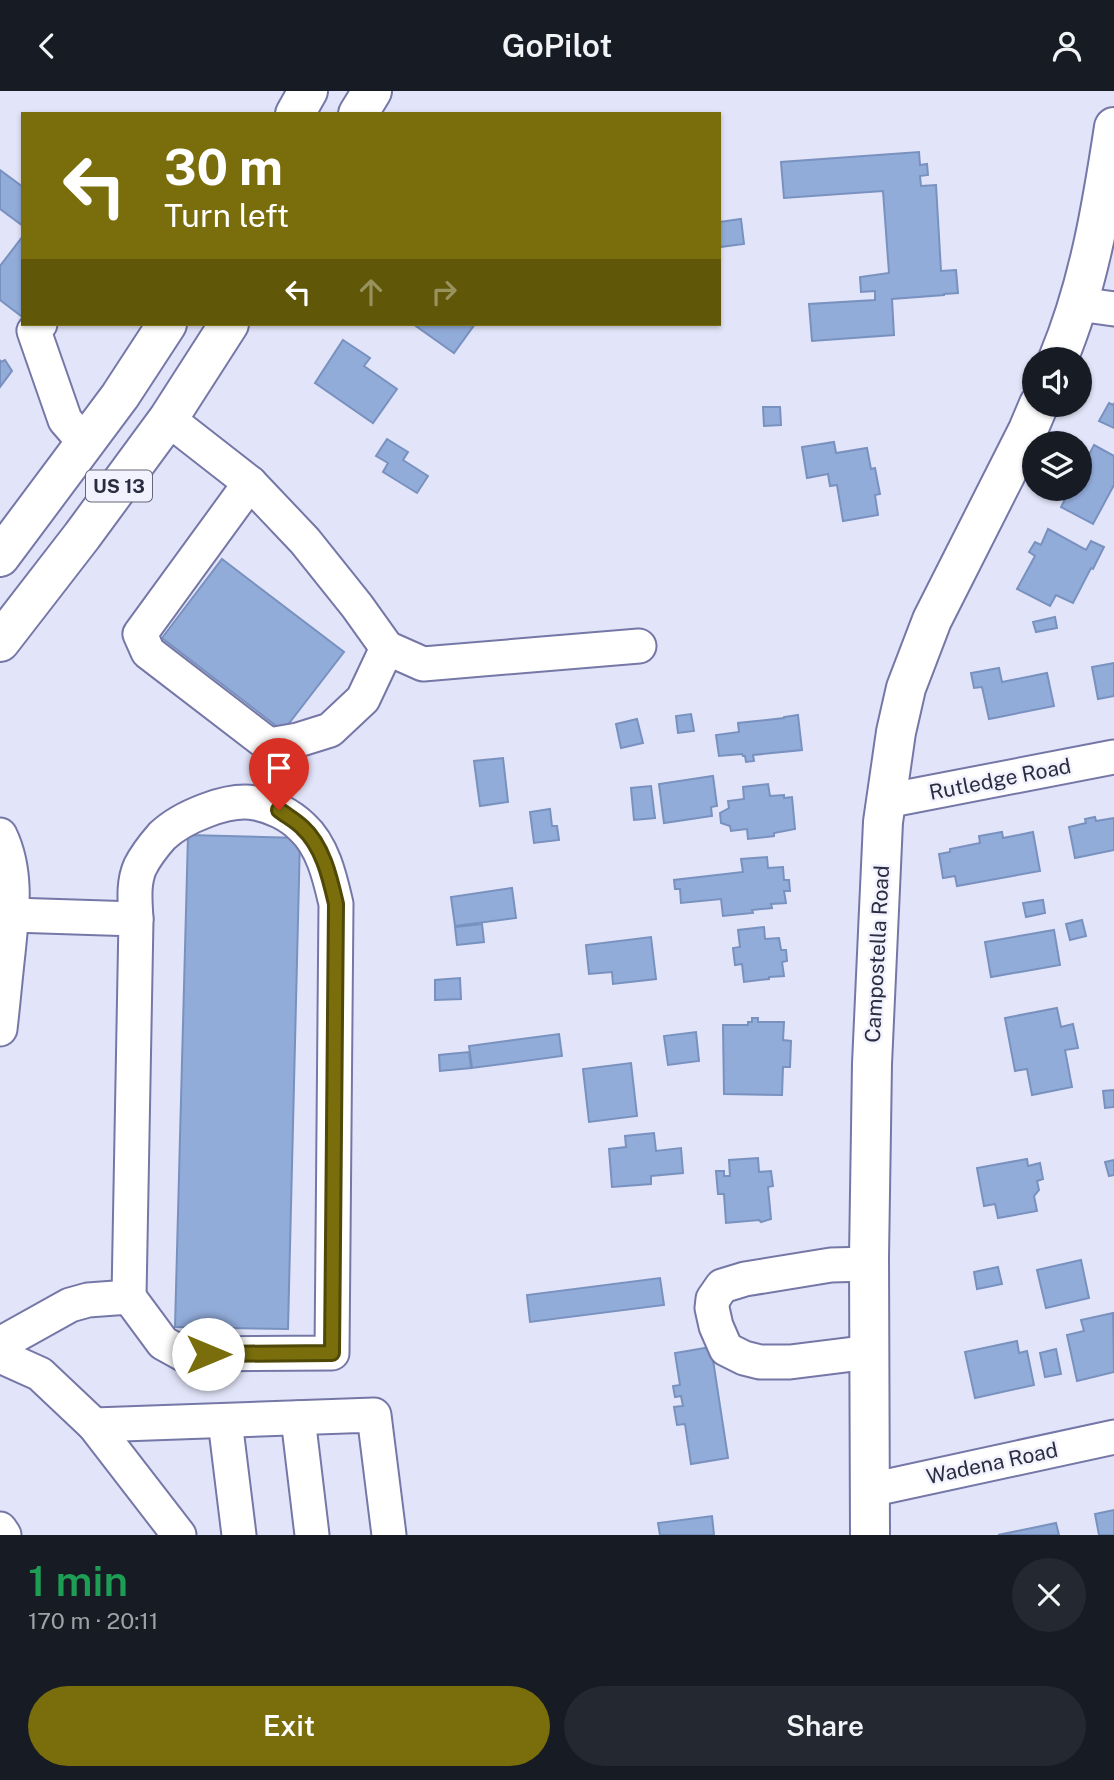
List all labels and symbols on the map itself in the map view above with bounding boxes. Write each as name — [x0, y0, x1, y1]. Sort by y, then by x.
road number: US 13 — [86, 471, 152, 501]
pin — [249, 738, 309, 810]
street label: Rutledge Road — [927, 753, 1073, 805]
street label: Campostella Road — [860, 865, 894, 1043]
position arrow — [171, 1317, 245, 1391]
street label: Wadena Road — [924, 1437, 1060, 1489]

